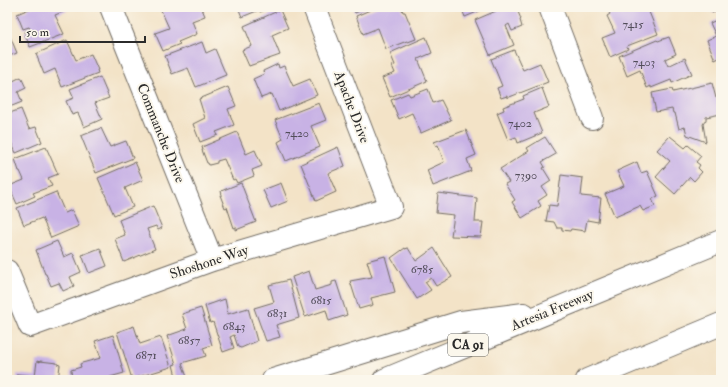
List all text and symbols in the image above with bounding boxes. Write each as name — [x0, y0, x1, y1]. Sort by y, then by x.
house number: 7415 — [622, 17, 644, 32]
scale bar — [20, 18, 145, 44]
text: 50 m — [26, 25, 50, 40]
house number: 7403 — [633, 55, 655, 70]
street label: Apache Drive — [329, 68, 374, 146]
street label: Commanche Drive — [133, 81, 189, 185]
house number: 7402 — [508, 116, 532, 131]
house number: 7420 — [285, 126, 309, 141]
house number: 7390 — [515, 168, 537, 183]
street label: Shoshone Way — [168, 241, 251, 284]
house number: 6785 — [411, 262, 434, 277]
street label: Artesia Freeway — [507, 285, 597, 336]
house number: 6815 — [310, 293, 332, 308]
house number: 6831 — [267, 306, 287, 321]
house number: 6843 — [223, 319, 245, 334]
house number: 6857 — [178, 333, 201, 348]
road number: CA 91 — [448, 334, 488, 356]
house number: 6871 — [135, 348, 157, 363]

